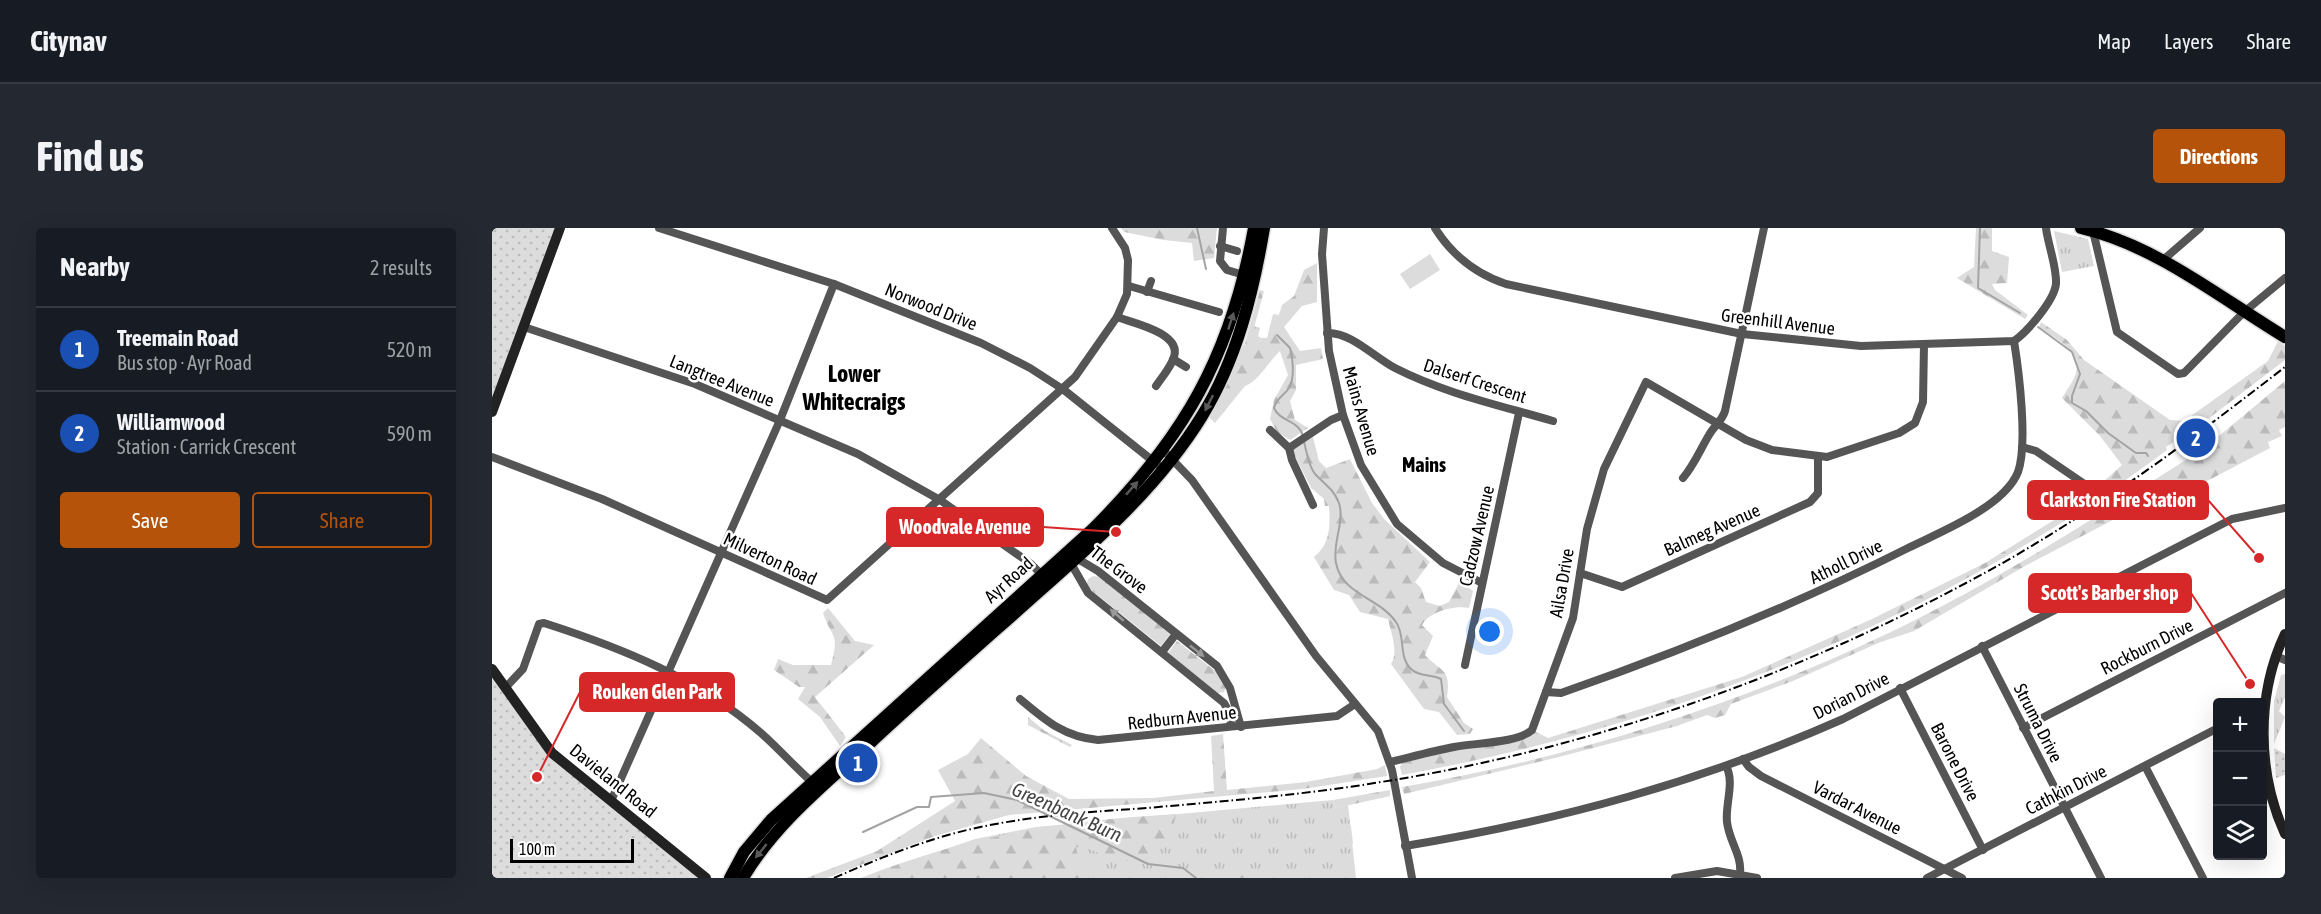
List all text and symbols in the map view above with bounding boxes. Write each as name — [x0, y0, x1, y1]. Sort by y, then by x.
text: Citynav — [30, 25, 107, 57]
text: Map — [2097, 29, 2131, 53]
text: Layers — [2164, 29, 2214, 53]
text: Share — [2247, 29, 2291, 53]
button: Directions — [2153, 129, 2285, 183]
text: Find us — [36, 132, 144, 180]
text: Nearby — [60, 252, 130, 282]
text: 2 results — [370, 256, 432, 279]
street label: Norwood Drive — [882, 278, 980, 335]
street label: Greenhill Avenue — [1720, 304, 1836, 339]
one-way arrow — [1227, 312, 1236, 330]
text: Treemain Road — [117, 325, 239, 351]
text: 1 — [75, 338, 84, 361]
text: 520 m — [387, 338, 432, 361]
street label: Langtree Avenue — [667, 350, 778, 411]
text: Bus stop · Ayr Road — [117, 351, 252, 374]
street label: Dalserf Crescent — [1421, 354, 1529, 407]
district label: Lower Whitecraigs — [802, 360, 906, 415]
street label: Mains Avenue — [1339, 364, 1384, 458]
one-way arrow — [1204, 394, 1213, 411]
text: Williamwood — [117, 409, 225, 435]
pin: 2 — [2176, 416, 2216, 460]
text: 2 — [75, 422, 84, 445]
text: 590 m — [387, 422, 432, 445]
text: Station · Carrick Crescent — [117, 435, 296, 458]
district label: Mains — [1402, 453, 1446, 476]
one-way arrow — [1125, 481, 1138, 496]
callout: Clarkston Fire Station — [2028, 481, 2208, 519]
street label: Cadzow Avenue — [1455, 484, 1498, 588]
text: Clarkston Fire Station — [2040, 488, 2196, 511]
button: Save — [60, 492, 240, 548]
button: Share — [252, 492, 432, 548]
street label: Balmeg Avenue — [1661, 499, 1763, 560]
callout: Woodvale Avenue — [887, 508, 1043, 546]
text: Woodvale Avenue — [898, 515, 1031, 538]
street label: Milverton Road — [720, 528, 820, 589]
street label: Atholl Drive — [1806, 535, 1885, 588]
street label: The Grove — [1087, 542, 1152, 598]
street label: Ailsa Drive — [1545, 547, 1578, 619]
street label: Ayr Road — [980, 552, 1037, 607]
callout: Scott's Barber shop — [2029, 574, 2191, 612]
text: Scott's Barber shop — [2041, 581, 2179, 604]
one-way arrow — [1109, 609, 1125, 622]
street label: Rockburn Drive — [2097, 614, 2196, 679]
your location — [1475, 617, 1504, 646]
one-way arrow — [1189, 644, 1205, 657]
street label: Dorian Drive — [1809, 667, 1892, 724]
callout: Rouken Glen Park — [580, 673, 734, 711]
text: Rouken Glen Park — [592, 680, 722, 703]
street label: Struma Drive — [2010, 680, 2067, 766]
map controls — [2213, 698, 2267, 860]
button: + — [2213, 698, 2267, 752]
street label: Redburn Avenue — [1127, 701, 1237, 734]
street label: Barone Drive — [1927, 719, 1984, 804]
street label: Davieland Road — [566, 739, 661, 822]
pin: 1 — [838, 740, 878, 786]
button: − — [2213, 752, 2267, 806]
street label: Cathkin Drive — [2022, 760, 2110, 819]
street label: Vardar Avenue — [1809, 776, 1905, 839]
water label: Greenbank Burn — [1009, 777, 1126, 846]
button: layers — [2213, 806, 2267, 860]
scale bar — [510, 836, 634, 864]
text: 100 m — [519, 840, 555, 858]
one-way arrow — [755, 844, 767, 859]

